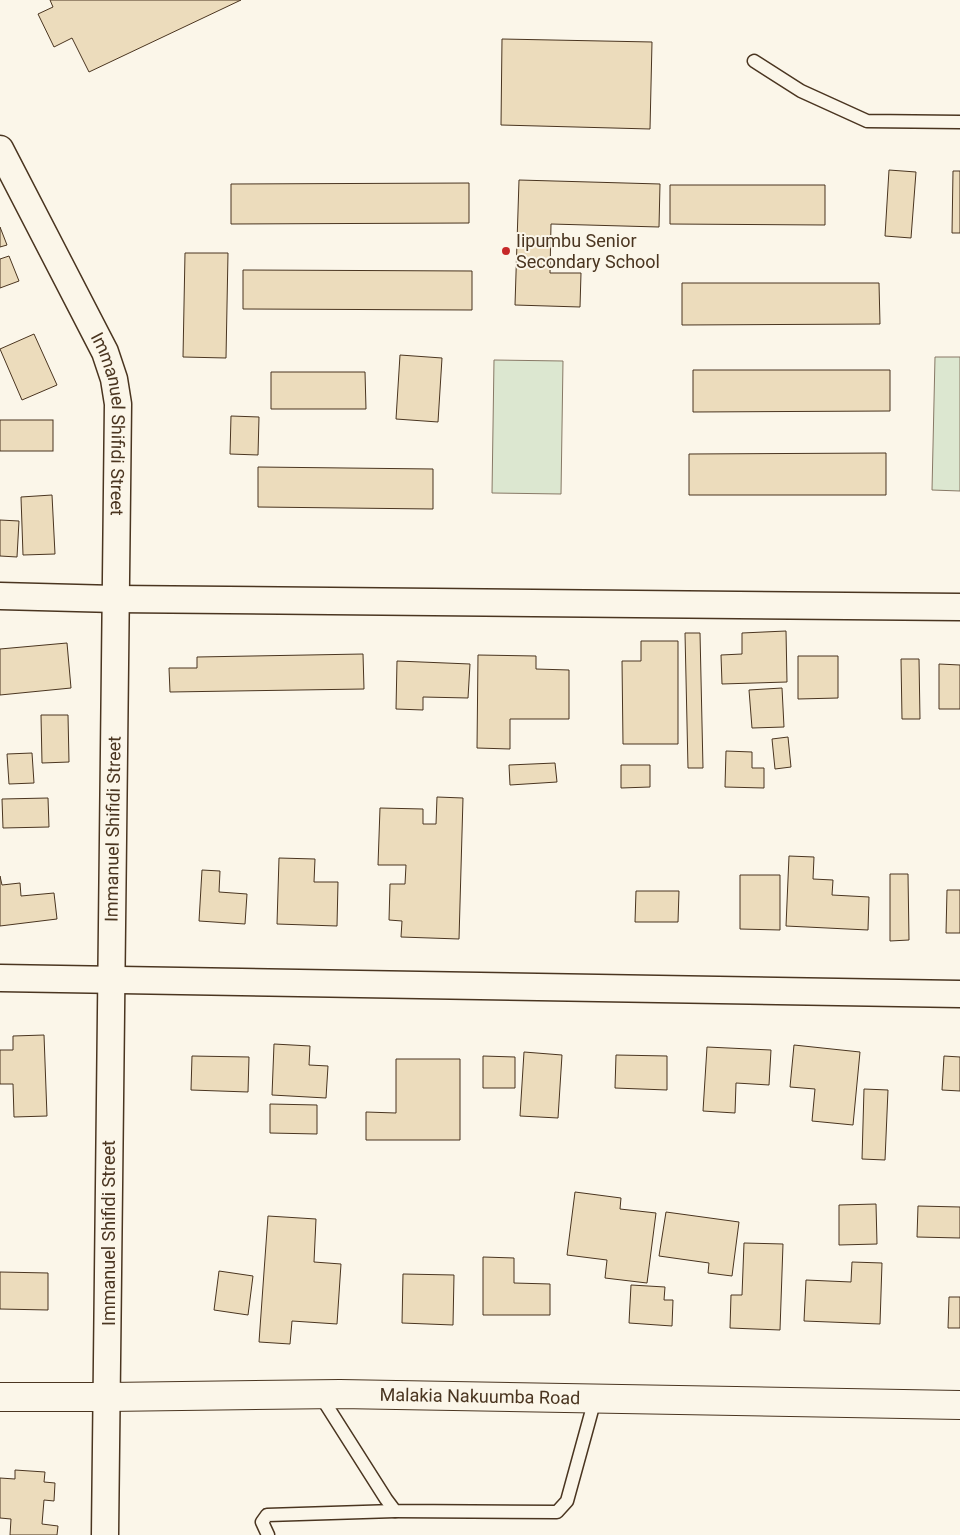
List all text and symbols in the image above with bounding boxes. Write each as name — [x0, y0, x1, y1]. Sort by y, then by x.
place label: Iipumbu Senior Secondary School — [516, 230, 660, 272]
marker: Iipumbu Senior Secondary School — [500, 245, 512, 257]
street label: Immanuel Shifidi Street — [87, 329, 129, 516]
street label: Immanuel Shifidi Street — [100, 736, 125, 922]
street label: Immanuel Shifidi Street — [98, 1140, 119, 1326]
street label: Malakia Nakuumba Road — [379, 1384, 580, 1408]

